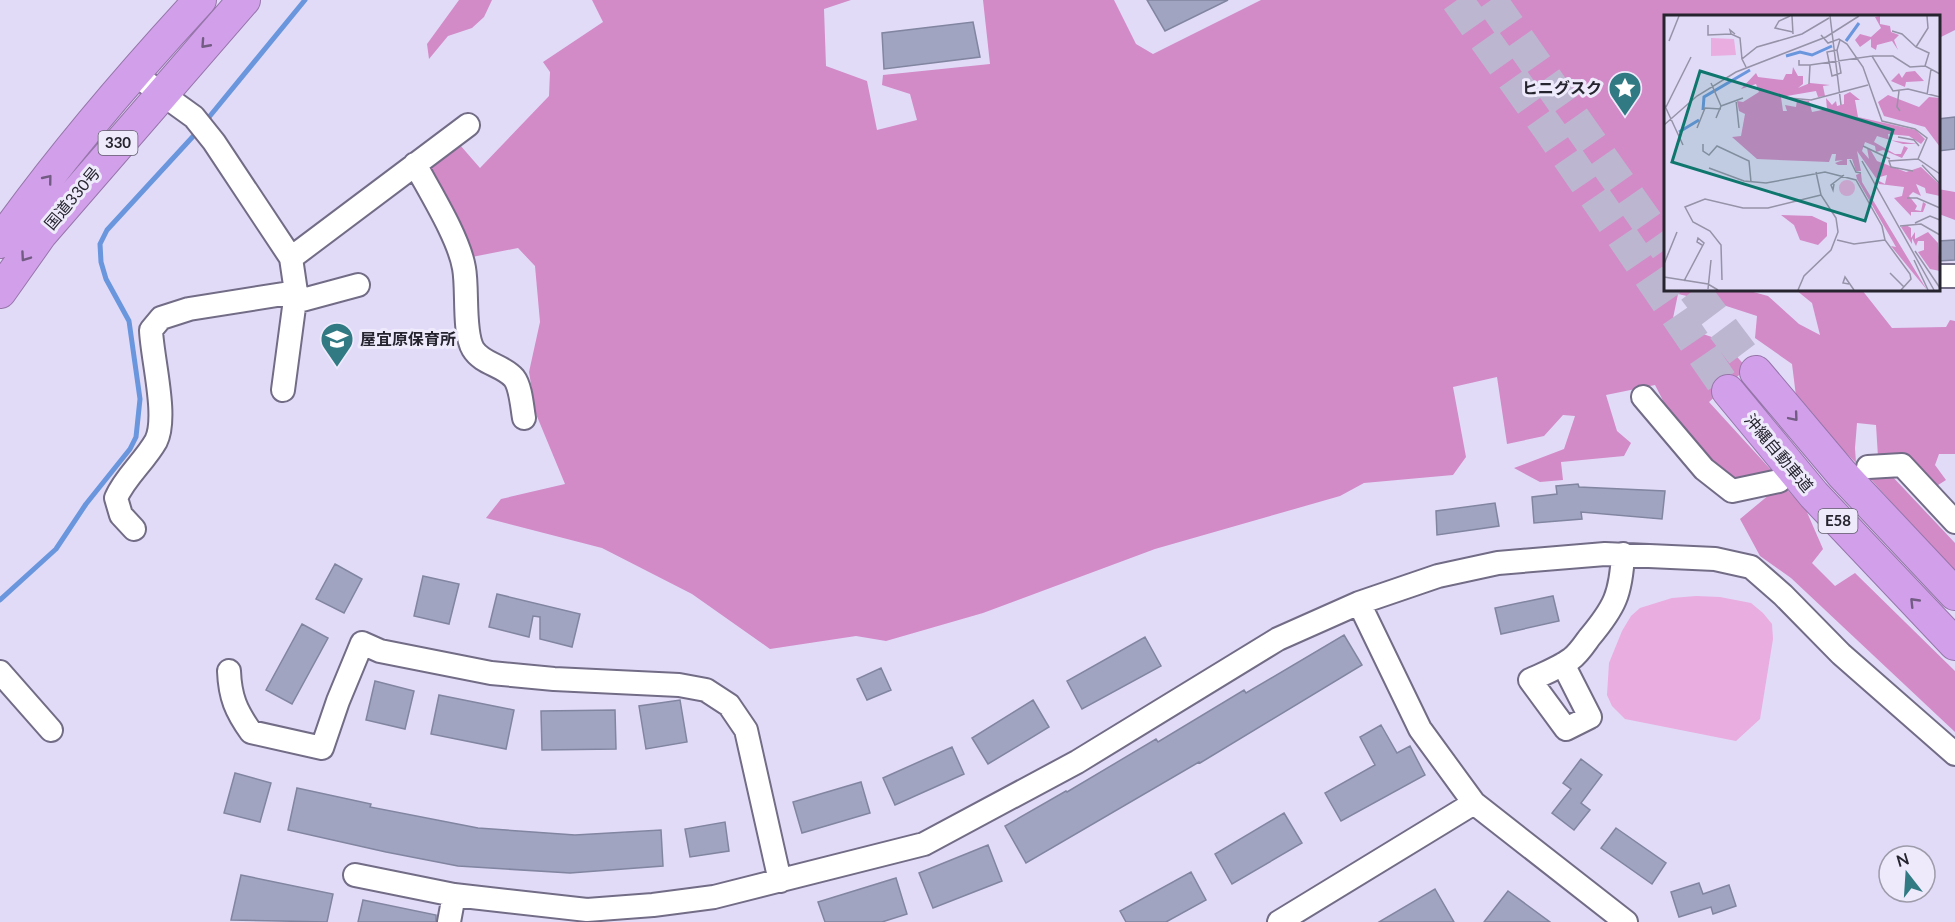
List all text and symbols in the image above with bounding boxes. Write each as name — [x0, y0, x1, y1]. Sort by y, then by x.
inset map — [1664, 15, 1940, 291]
one-way arrow — [201, 37, 212, 48]
place icon: ヒニグスク — [1607, 70, 1643, 117]
place label: ヒニグスク — [1522, 78, 1602, 97]
road number: 330 — [98, 131, 138, 155]
street label: 国道330号 — [40, 163, 103, 233]
one-way arrow — [41, 175, 52, 186]
one-way arrow — [21, 250, 32, 261]
school or university icon: 屋宜原保育所 — [319, 321, 355, 368]
place label: 屋宜原保育所 — [360, 329, 456, 348]
street label: 沖縄自動車道 — [1741, 410, 1818, 496]
one-way arrow — [1787, 410, 1798, 421]
road number: E58 — [1818, 509, 1858, 533]
one-way arrow — [1911, 598, 1922, 609]
north arrow — [1877, 844, 1937, 904]
text: N — [1894, 848, 1911, 870]

